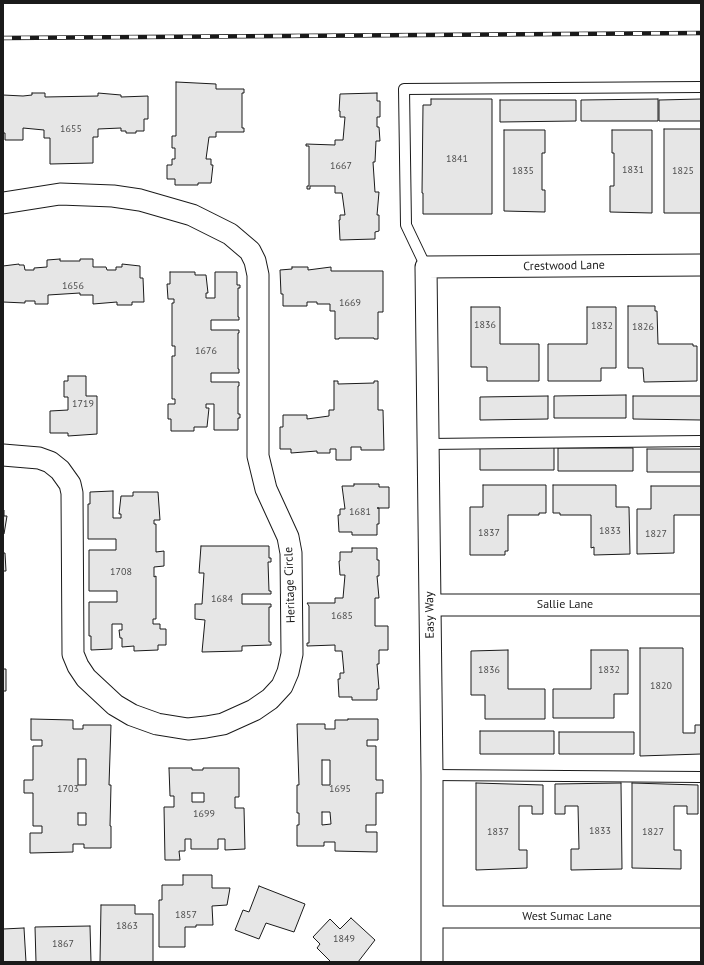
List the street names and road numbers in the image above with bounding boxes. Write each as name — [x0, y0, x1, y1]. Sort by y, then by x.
street label: Crestwood Lane — [523, 258, 605, 274]
street label: Heritage Circle — [281, 547, 299, 623]
street label: Easy Way — [422, 591, 438, 639]
street label: Sallie Lane — [537, 598, 593, 612]
street label: West Sumac Lane — [522, 910, 612, 924]

